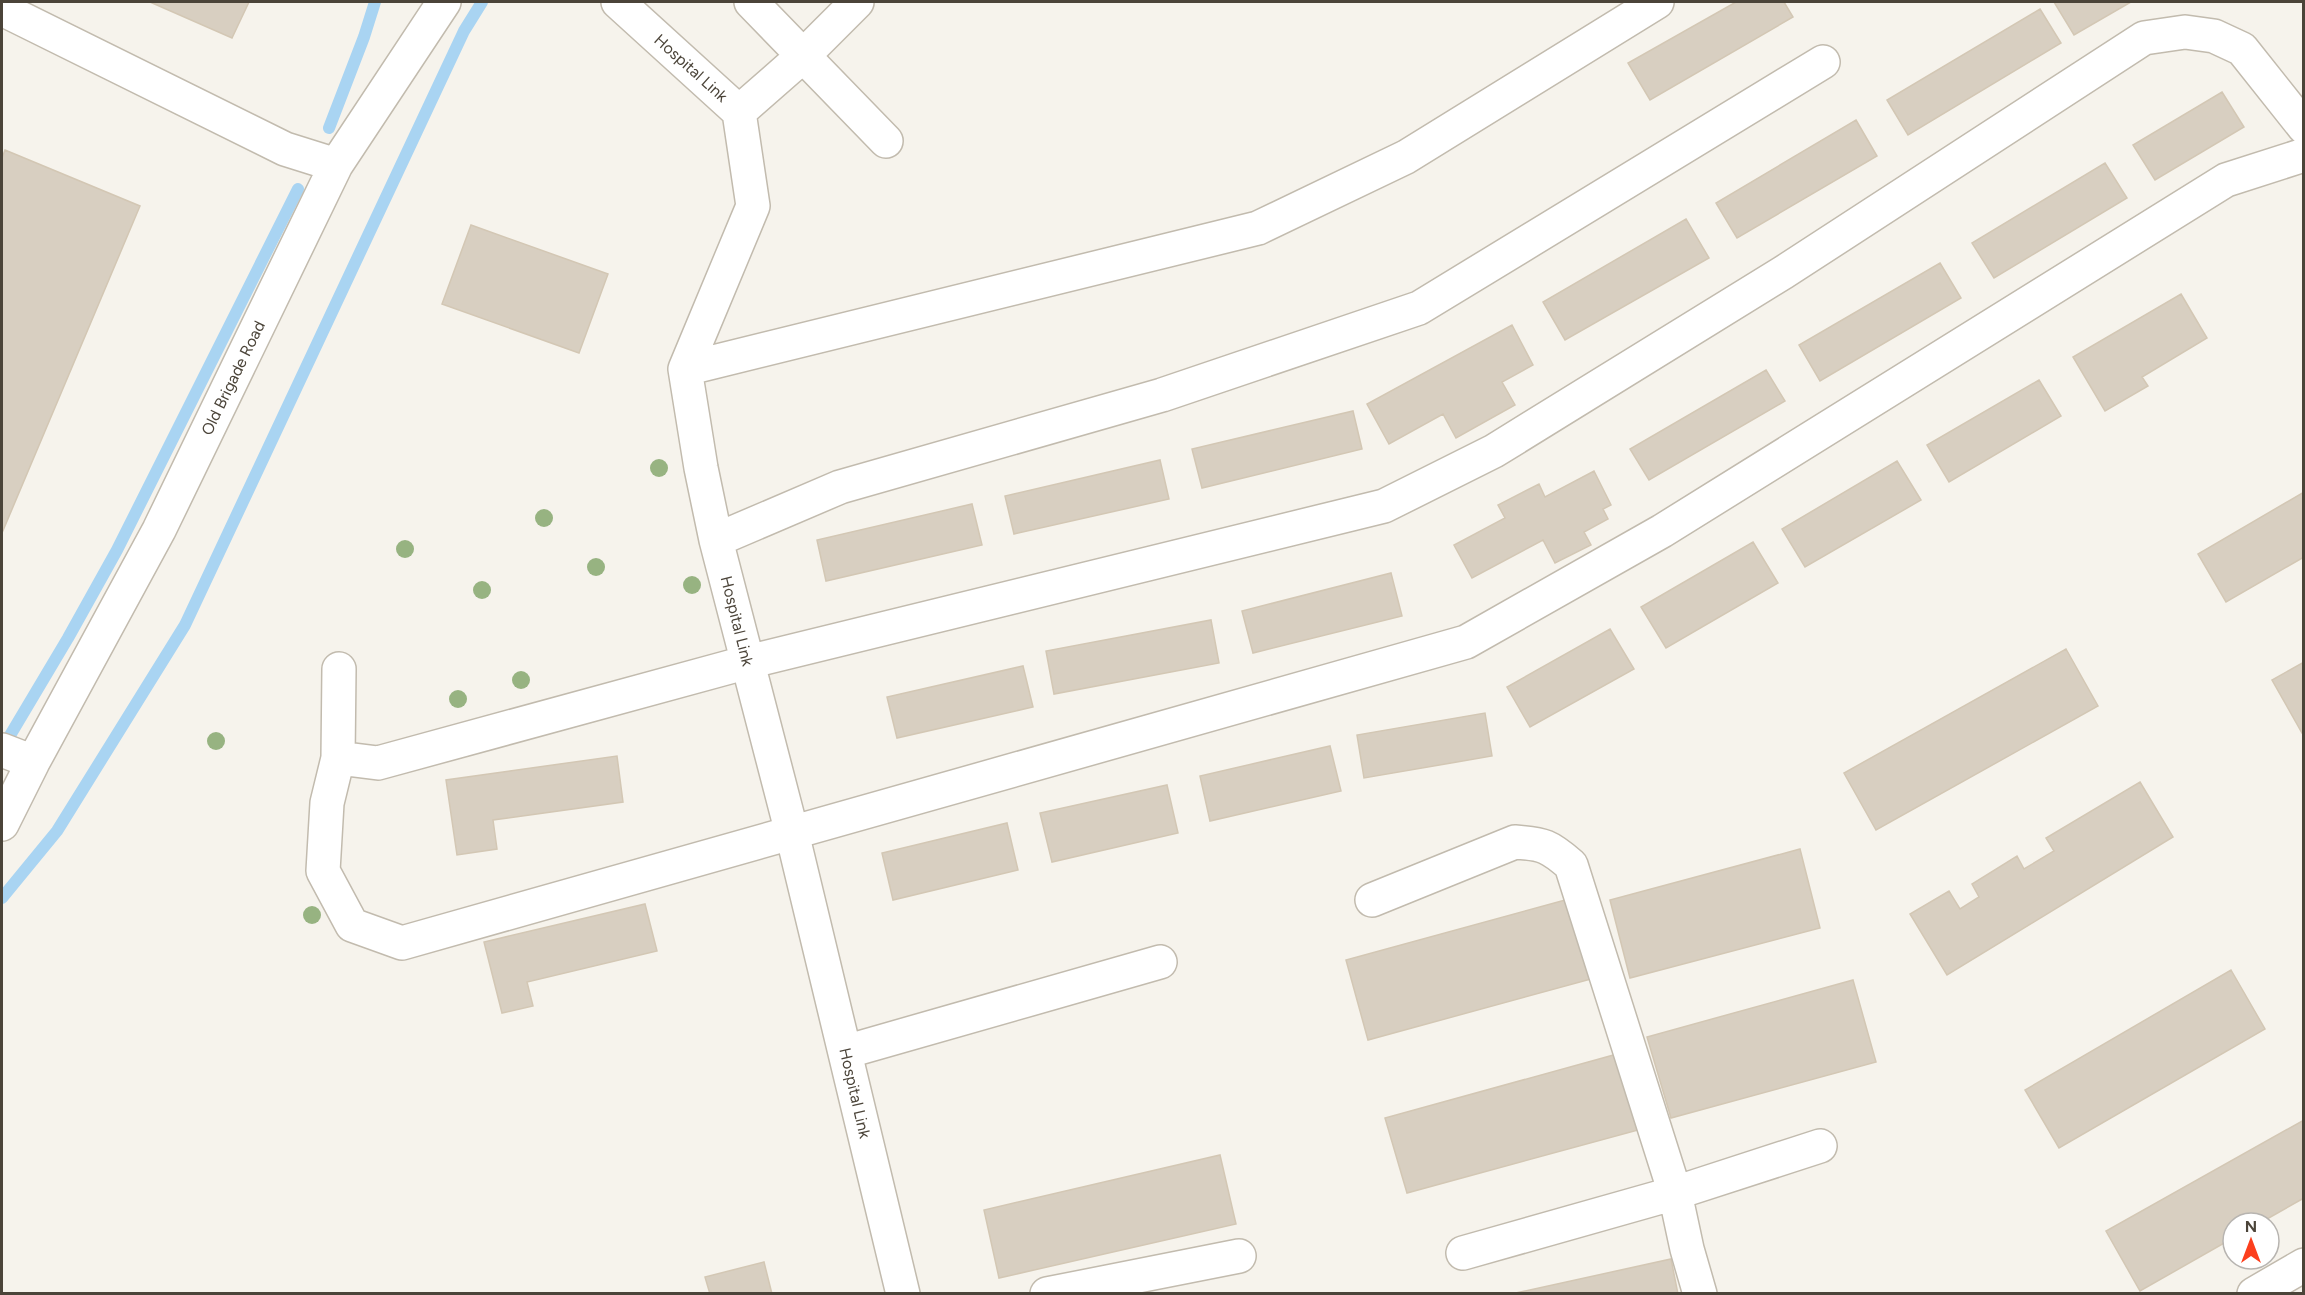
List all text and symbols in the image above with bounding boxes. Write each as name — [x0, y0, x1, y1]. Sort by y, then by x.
street label: Hospital Link — [650, 30, 732, 106]
street label: Old Brigade Road — [197, 318, 269, 438]
street label: Hospital Link — [717, 574, 757, 668]
street label: Hospital Link — [835, 1046, 875, 1140]
north arrow — [2221, 1211, 2281, 1271]
text: N — [2245, 1217, 2257, 1236]

